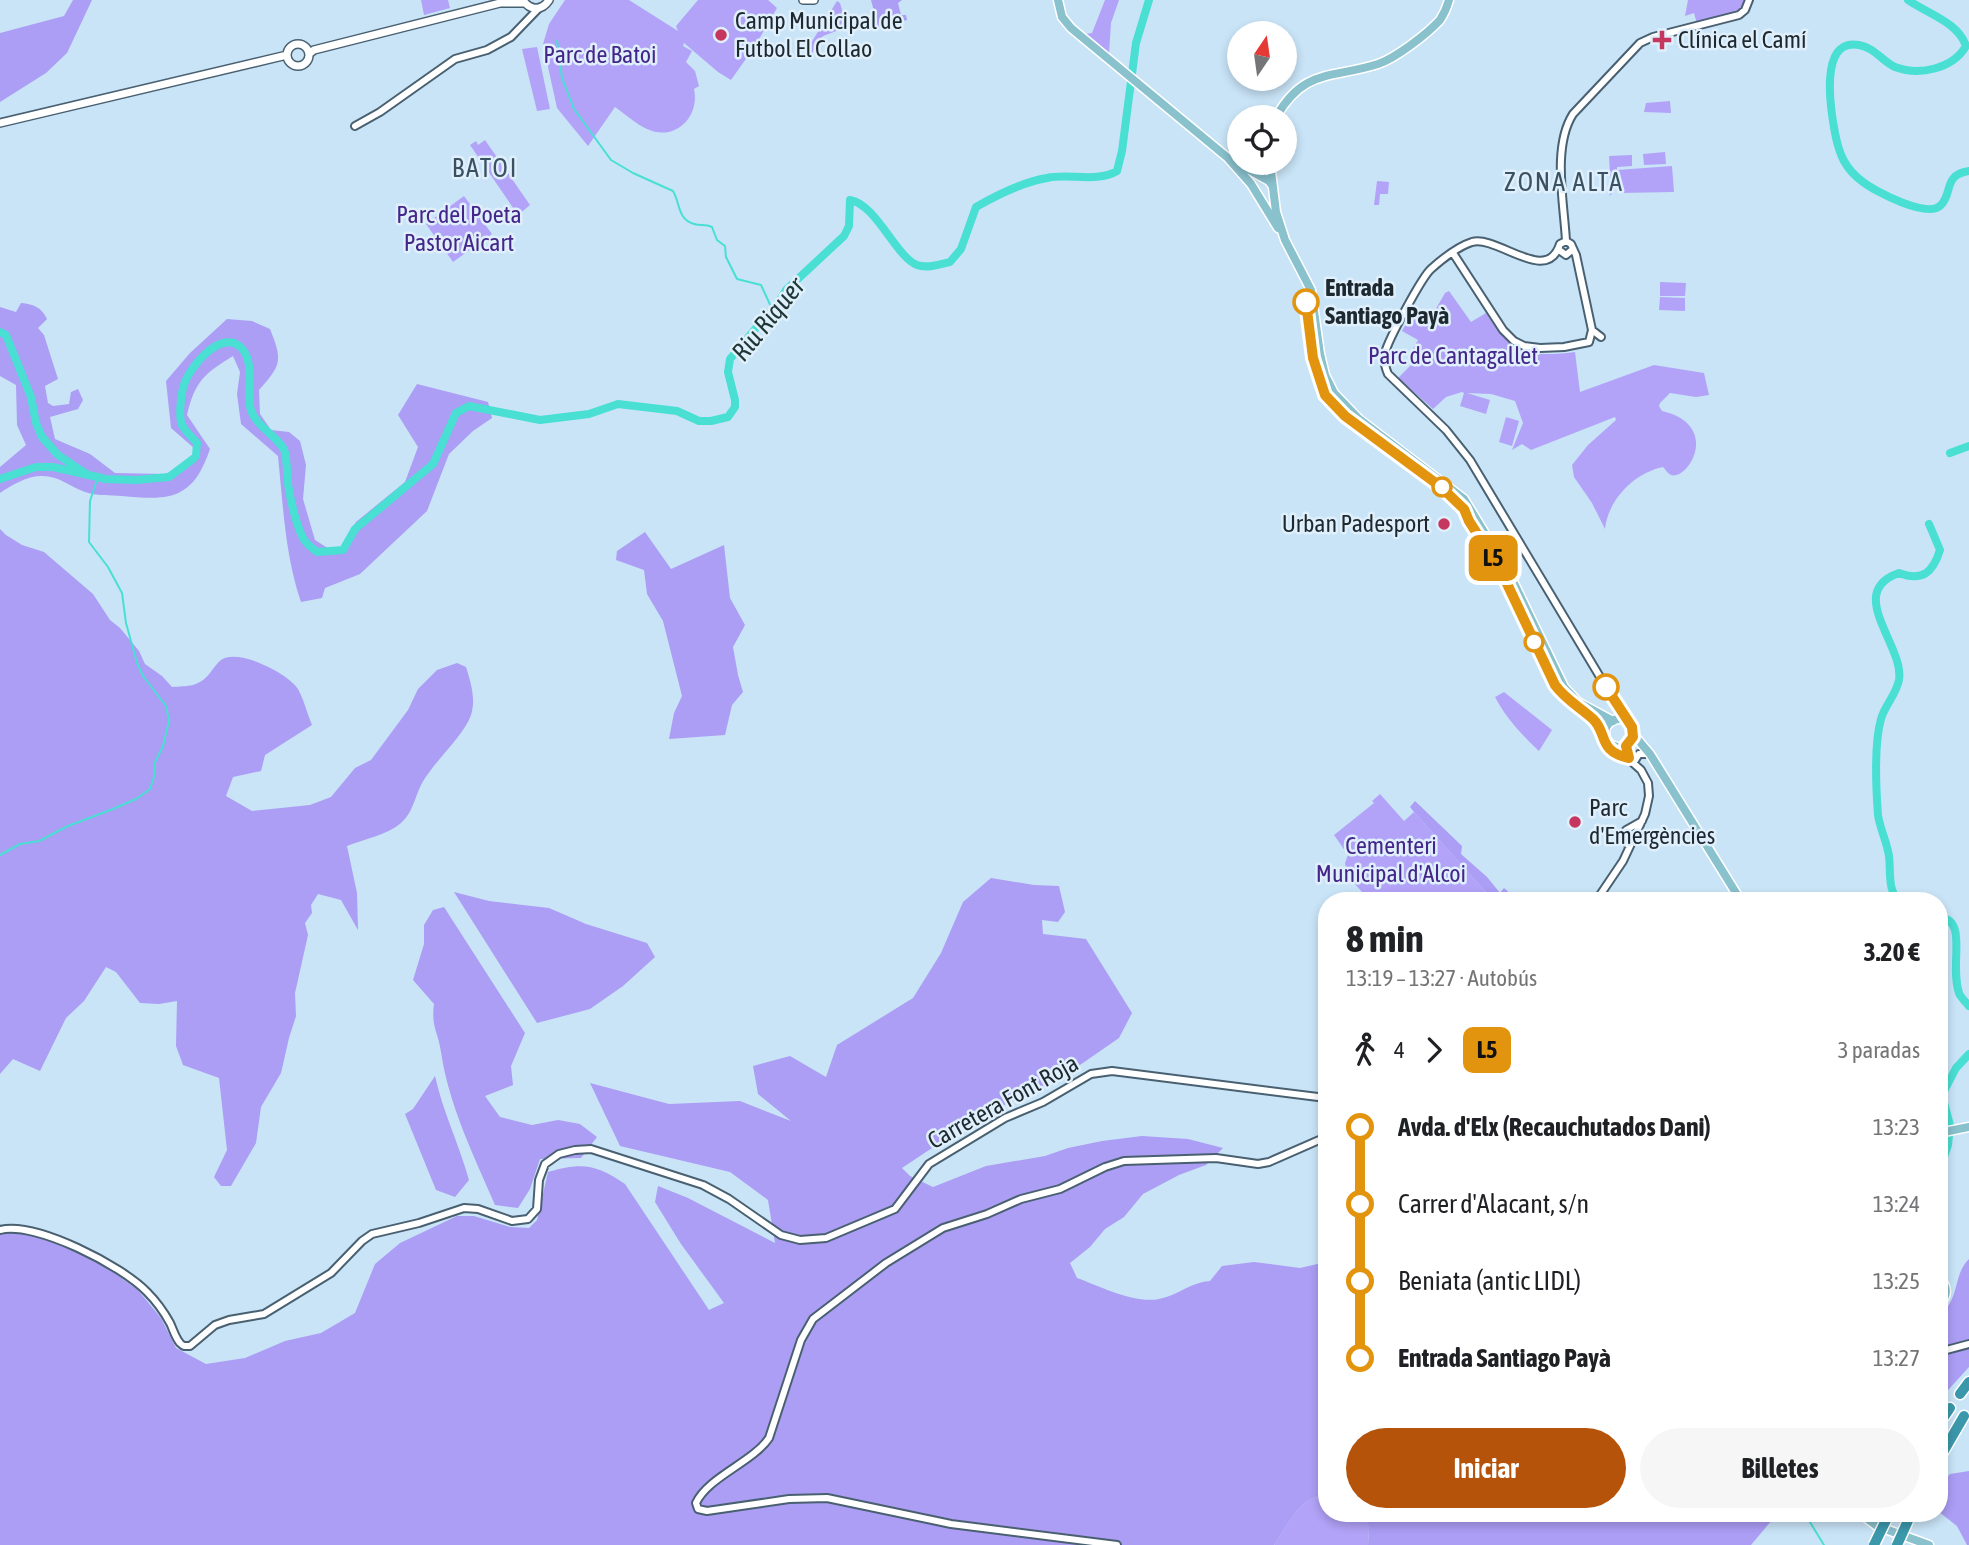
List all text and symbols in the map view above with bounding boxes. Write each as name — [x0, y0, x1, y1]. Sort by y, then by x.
place label: Camp Municipal de Futbol El Collao — [735, 7, 903, 62]
north arrow — [1227, 21, 1297, 91]
map controls — [1227, 21, 1297, 175]
place label: Clínica el Camí — [1678, 26, 1806, 53]
marker: Camp Municipal de Futbol El Collao — [713, 27, 729, 43]
marker: Clínica el Camí — [1652, 30, 1672, 50]
park label: Parc de Batoi — [543, 41, 657, 68]
button: locate — [1227, 105, 1297, 175]
district label: BATOI — [452, 153, 518, 183]
district label: ZONA ALTA — [1504, 167, 1624, 197]
park label: Parc del Poeta Pastor Aicart — [396, 201, 522, 256]
water label: Riu Riquer — [725, 270, 811, 367]
place label: Entrada Santiago Payà — [1325, 274, 1449, 329]
marker: Entrada Santiago Payà — [1293, 289, 1319, 315]
park label: Parc de Cantagallet — [1368, 342, 1538, 369]
unlabelled marker — [1432, 477, 1452, 497]
place label: Urban Padesport — [1282, 510, 1430, 537]
marker: Urban Padesport — [1436, 516, 1452, 532]
line badge: L5 — [1462, 535, 1524, 581]
text: L5 — [1483, 544, 1503, 571]
unlabelled marker — [1524, 632, 1544, 652]
unlabelled marker — [1593, 674, 1619, 700]
place label: Parc d'Emergències — [1589, 794, 1715, 849]
marker: Parc d'Emergències — [1567, 814, 1583, 830]
park label: Cementeri Municipal d'Alcoi — [1316, 832, 1466, 887]
text: 8 min — [1346, 917, 1424, 960]
text: 3.20 € — [1863, 937, 1920, 967]
text: 13:19 – 13:27 · Autobús — [1346, 965, 1537, 991]
icon: walk — [1346, 1031, 1384, 1069]
icon: forward — [1415, 1031, 1453, 1069]
text: L5 — [1477, 1036, 1497, 1063]
text: 4 — [1394, 1037, 1405, 1063]
text: 3 paradas — [1838, 1037, 1920, 1063]
street label: Carretera Font Roja — [923, 1049, 1083, 1154]
text: Avda. d'Elx (Recauchutados Dani) — [1398, 1112, 1711, 1142]
text: 13:23 — [1873, 1114, 1920, 1140]
text: Carrer d'Alacant, s/n — [1398, 1189, 1589, 1219]
text: 13:24 — [1873, 1191, 1920, 1217]
text: Beniata (antic LIDL) — [1398, 1266, 1581, 1296]
text: 13:25 — [1873, 1268, 1920, 1294]
text: Entrada Santiago Payà — [1398, 1343, 1611, 1373]
text: 13:27 — [1873, 1345, 1920, 1371]
button: Iniciar — [1346, 1428, 1626, 1508]
button: Billetes — [1640, 1428, 1920, 1508]

